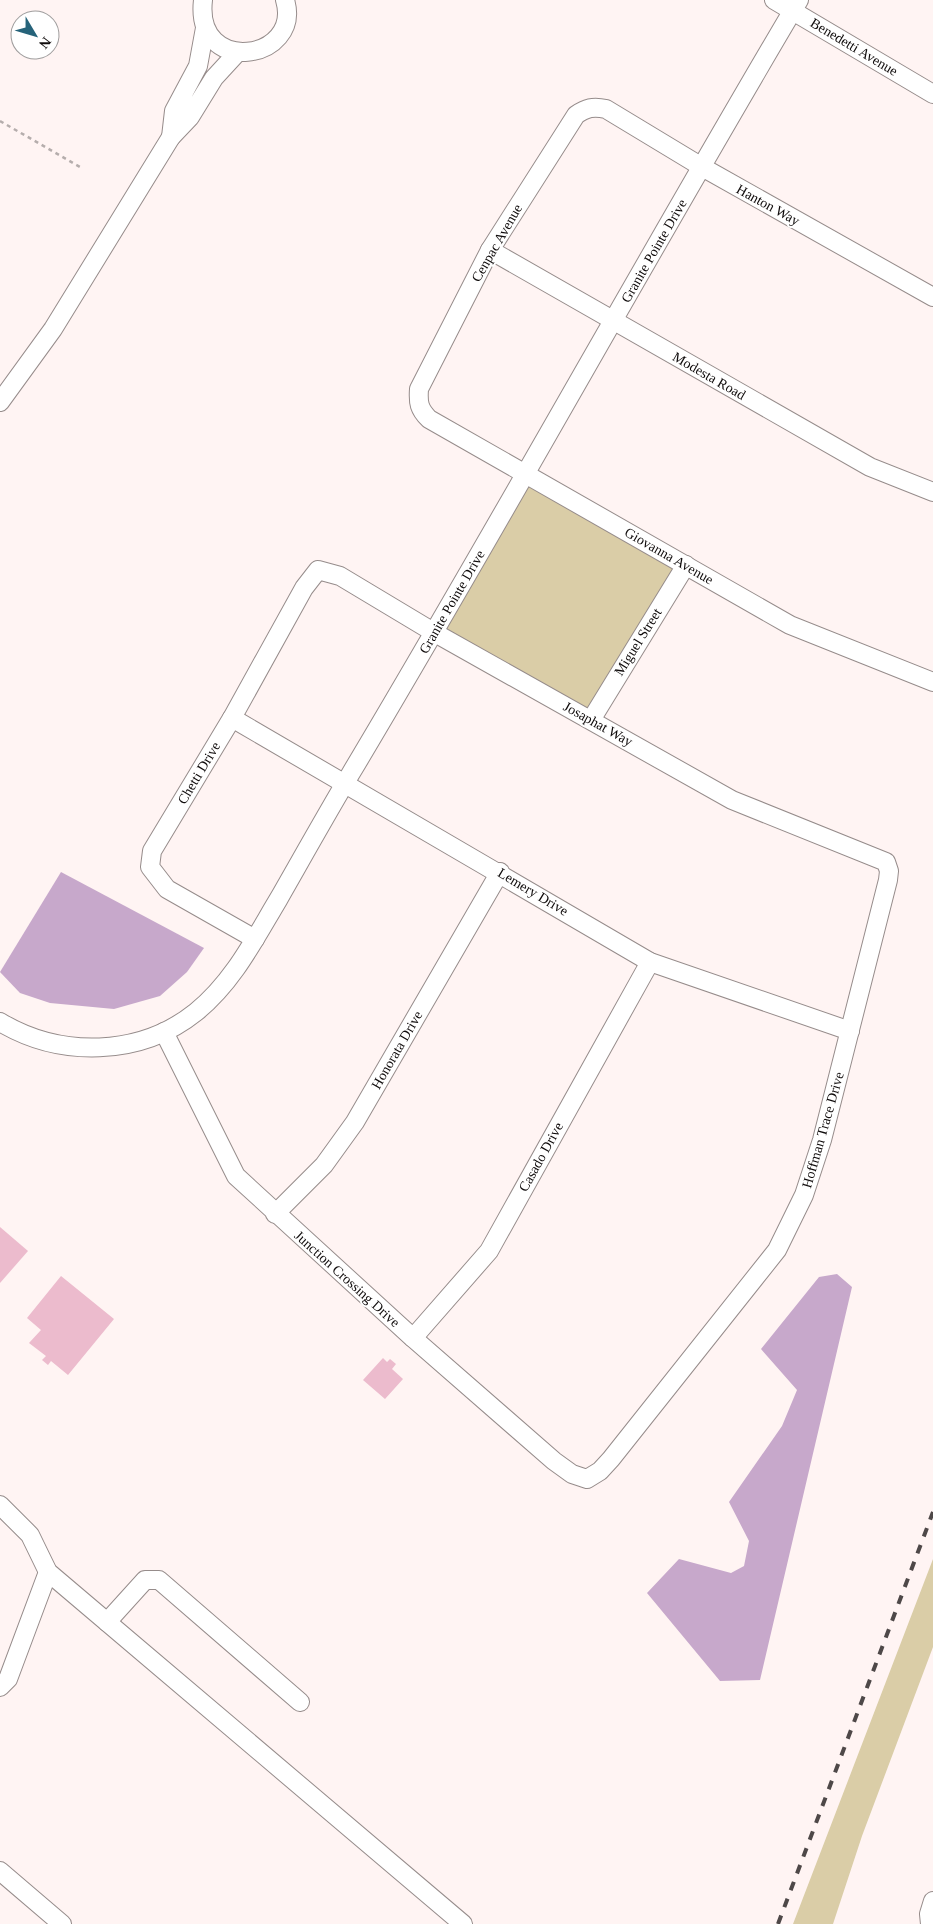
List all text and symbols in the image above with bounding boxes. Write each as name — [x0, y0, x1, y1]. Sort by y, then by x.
north arrow — [10, 10, 60, 60]
street label: Benedetti Avenue — [808, 15, 900, 79]
text: N — [36, 34, 54, 51]
street label: Hanton Way — [734, 182, 802, 228]
street label: Granite Pointe Drive — [618, 197, 690, 305]
street label: Cenpac Avenue — [469, 201, 525, 285]
street label: Modesta Road — [670, 349, 748, 403]
street label: Giovanna Avenue — [622, 525, 716, 587]
street label: Granite Pointe Drive — [416, 548, 488, 656]
street label: Miguel Street — [611, 605, 665, 678]
street label: Josaphat Way — [561, 699, 635, 749]
street label: Chetti Drive — [175, 739, 223, 807]
street label: Lemery Drive — [495, 865, 571, 919]
street label: Honorata Drive — [369, 1008, 425, 1092]
street label: Hoffman Trace Drive — [799, 1070, 847, 1190]
street label: Casado Drive — [516, 1120, 566, 1194]
street label: Junction Crossing Drive — [291, 1228, 403, 1330]

